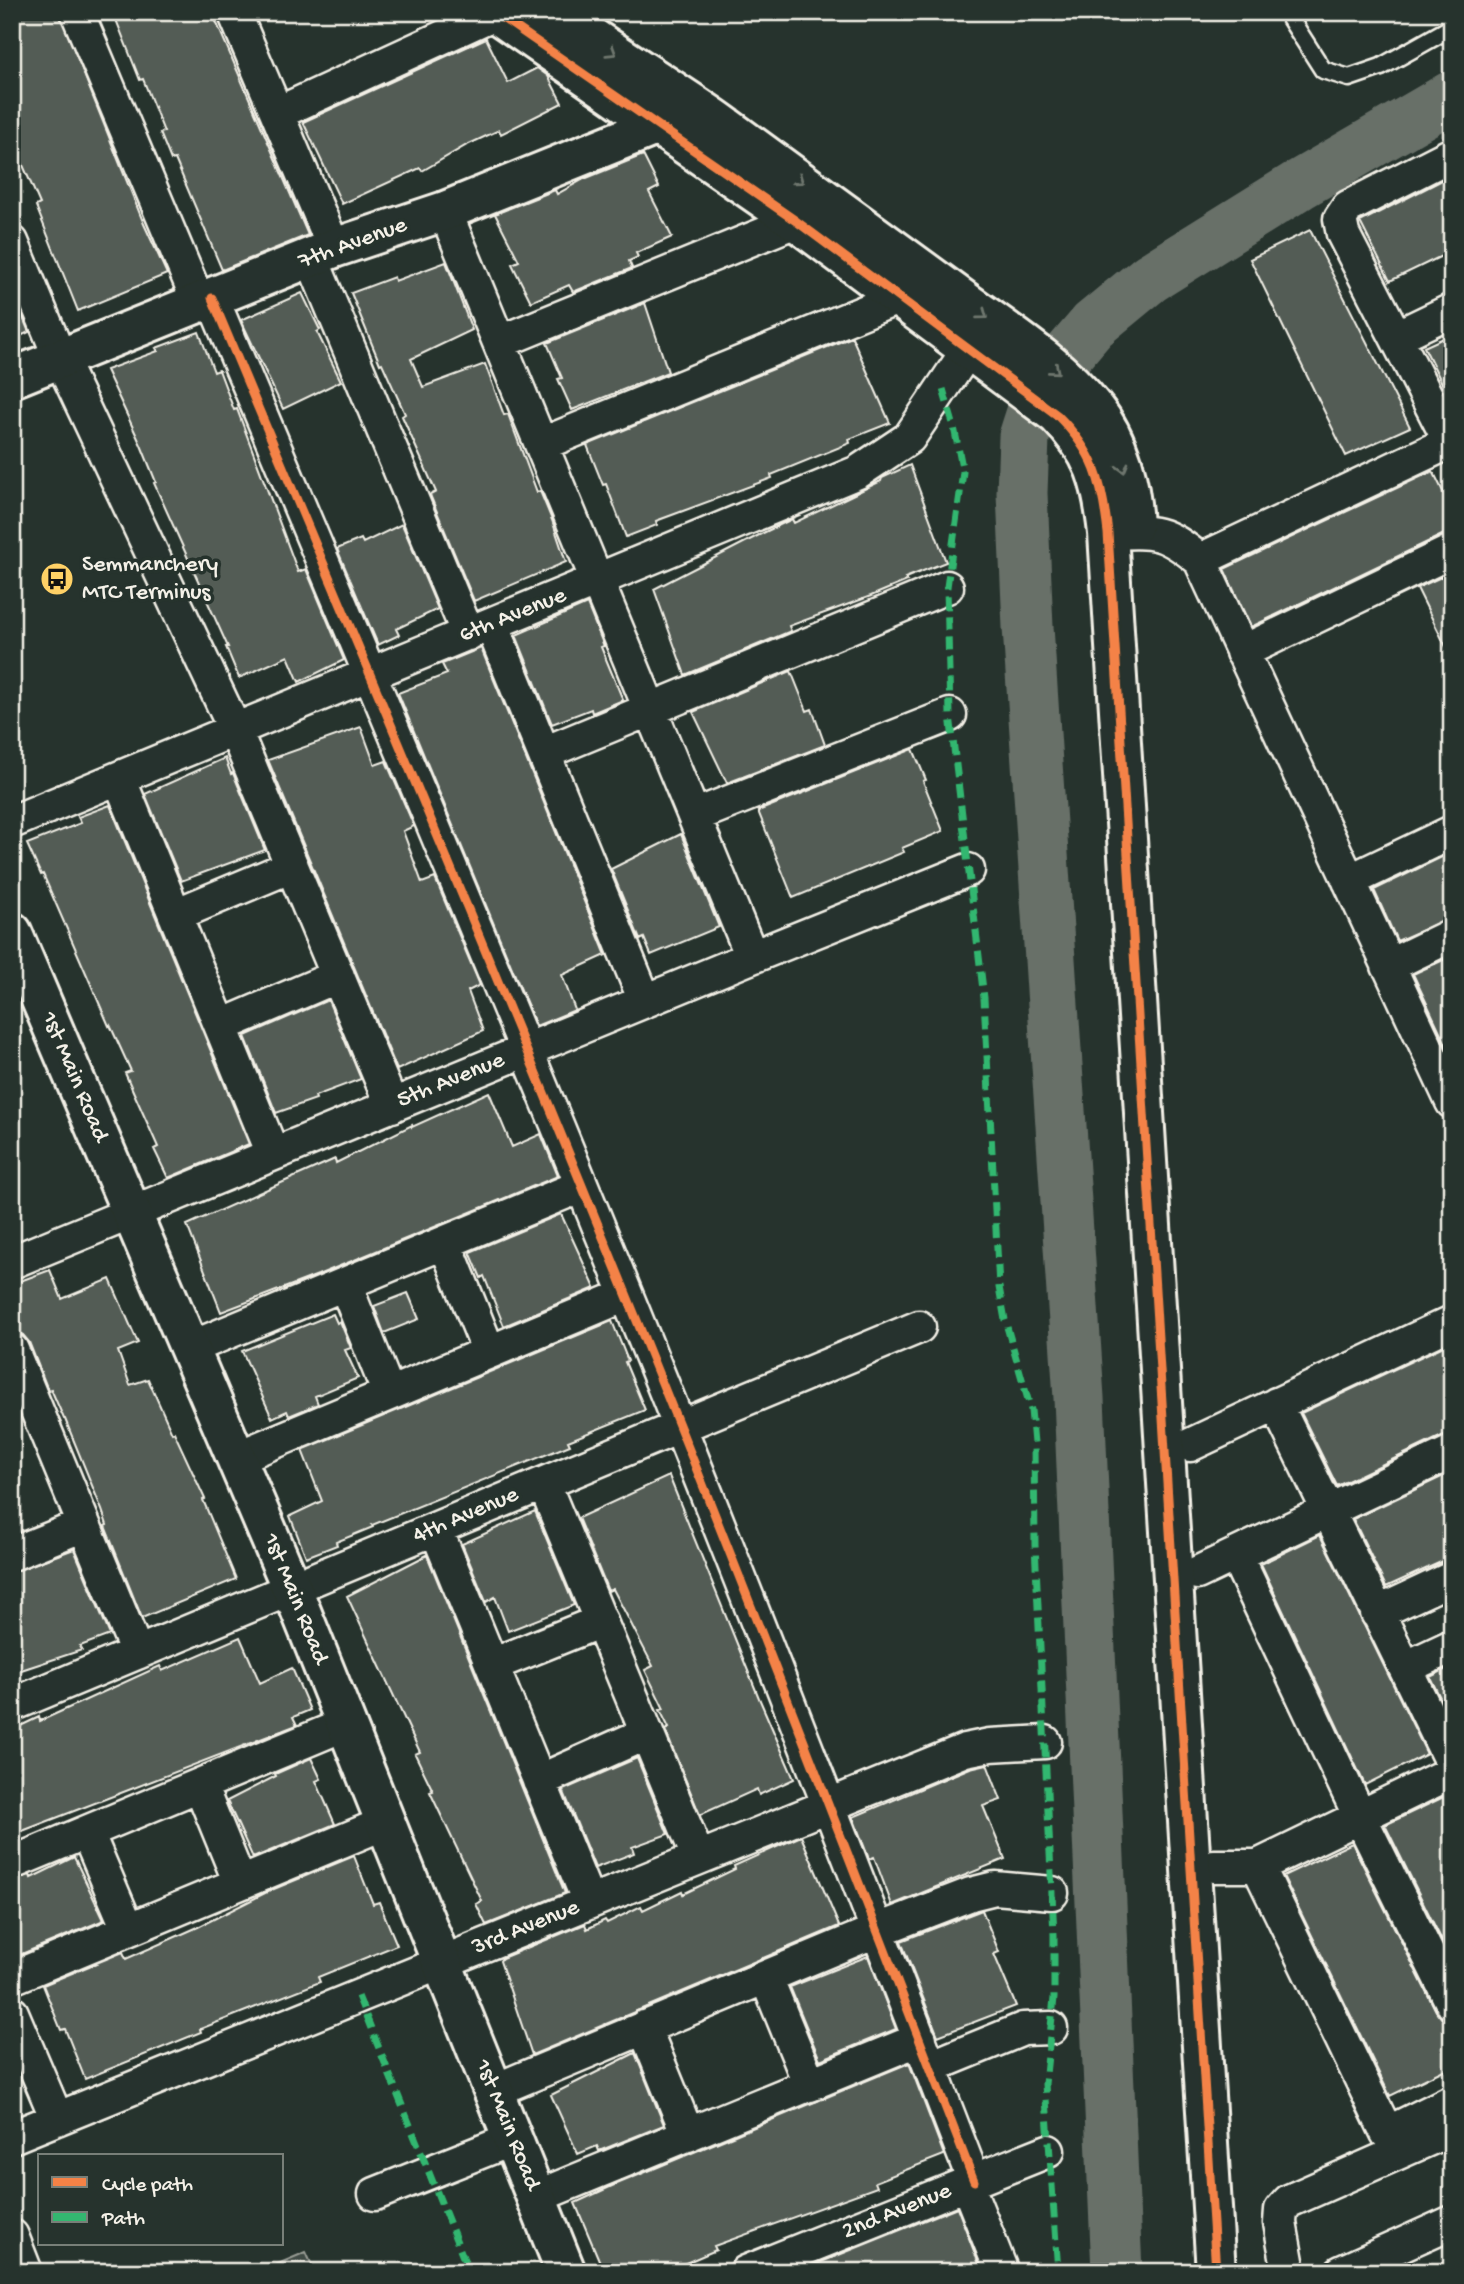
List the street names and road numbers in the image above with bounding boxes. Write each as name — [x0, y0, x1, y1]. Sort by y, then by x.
street label: 7th Avenue — [294, 211, 412, 277]
street label: 6th Avenue — [455, 581, 571, 651]
street label: 1st Main Road — [33, 1007, 115, 1148]
street label: 5th Avenue — [393, 1046, 509, 1116]
street label: 4th Avenue — [409, 1481, 524, 1551]
street label: 1st Main Road — [255, 1528, 335, 1671]
street label: 3rd Avenue — [467, 1893, 584, 1963]
street label: 1st Main Road — [467, 2054, 547, 2197]
street label: 2nd Avenue — [838, 2177, 956, 2247]

